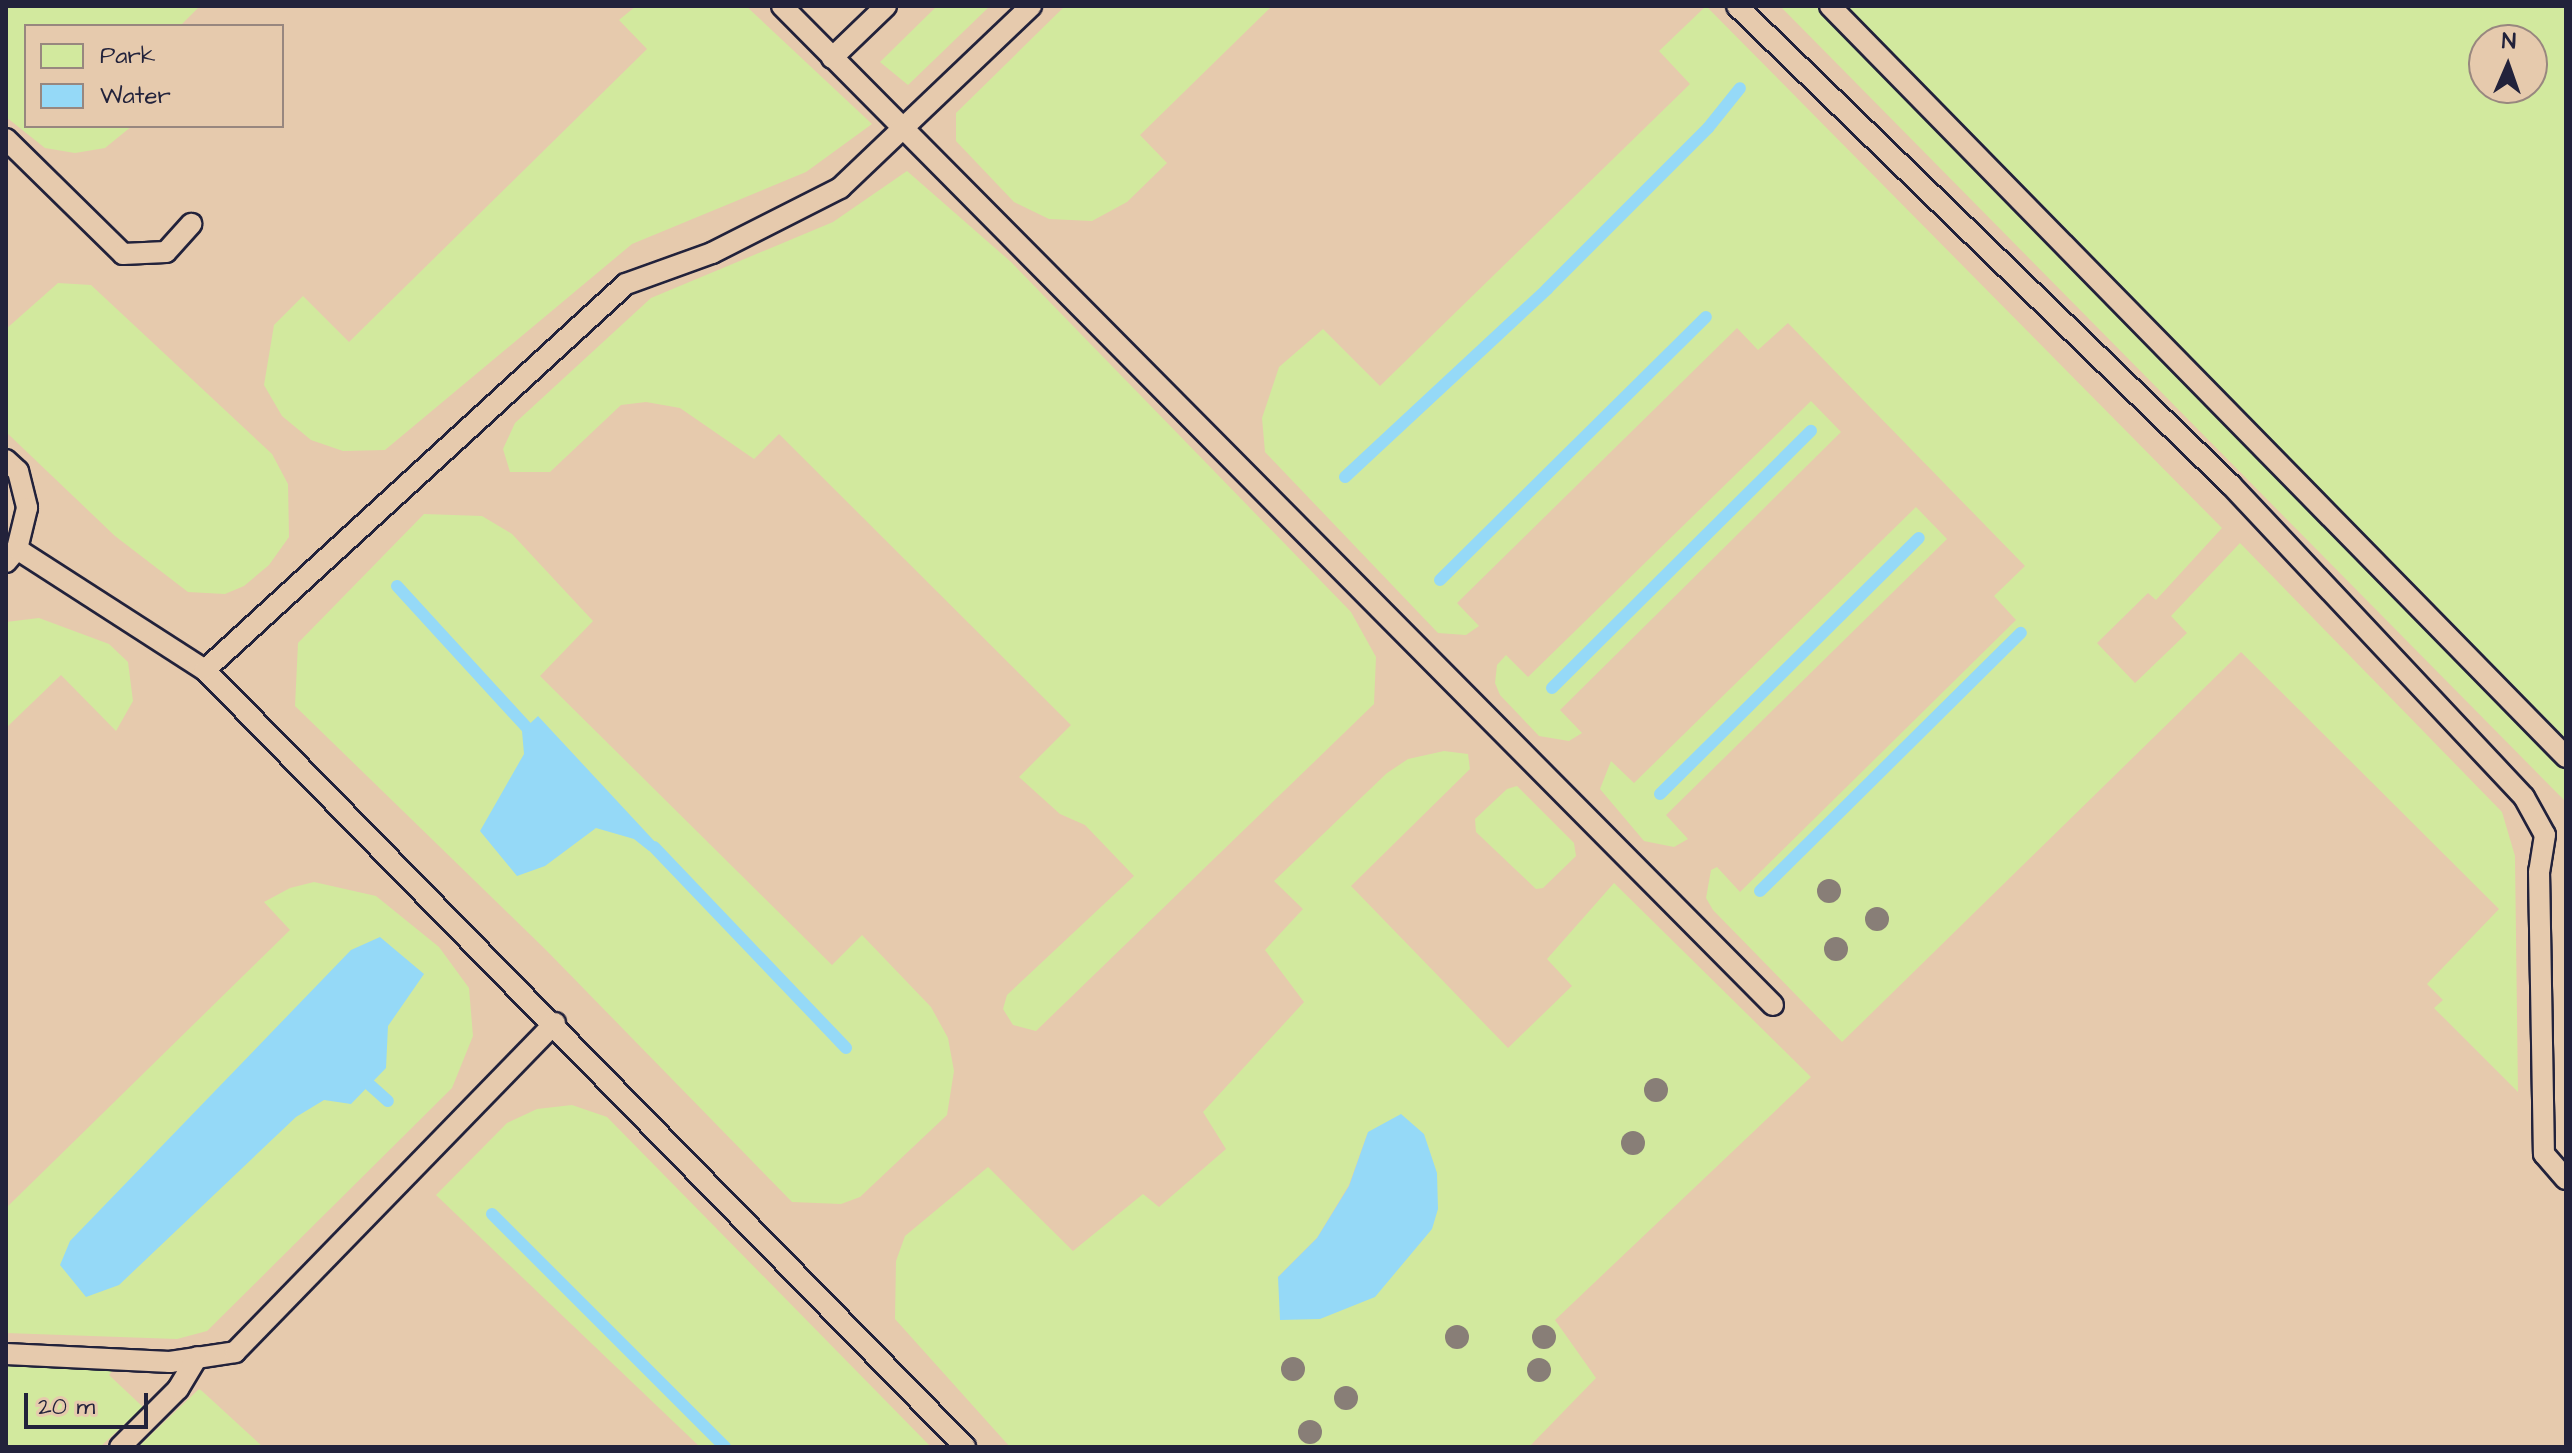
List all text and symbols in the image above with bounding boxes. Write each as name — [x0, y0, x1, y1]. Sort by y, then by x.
legend — [24, 24, 284, 128]
north arrow — [2468, 24, 2548, 104]
text: N — [2501, 26, 2516, 57]
text: Park — [100, 39, 156, 73]
text: Water — [100, 79, 171, 113]
scale bar — [28, 1377, 152, 1427]
text: 20 m — [38, 1390, 95, 1424]

